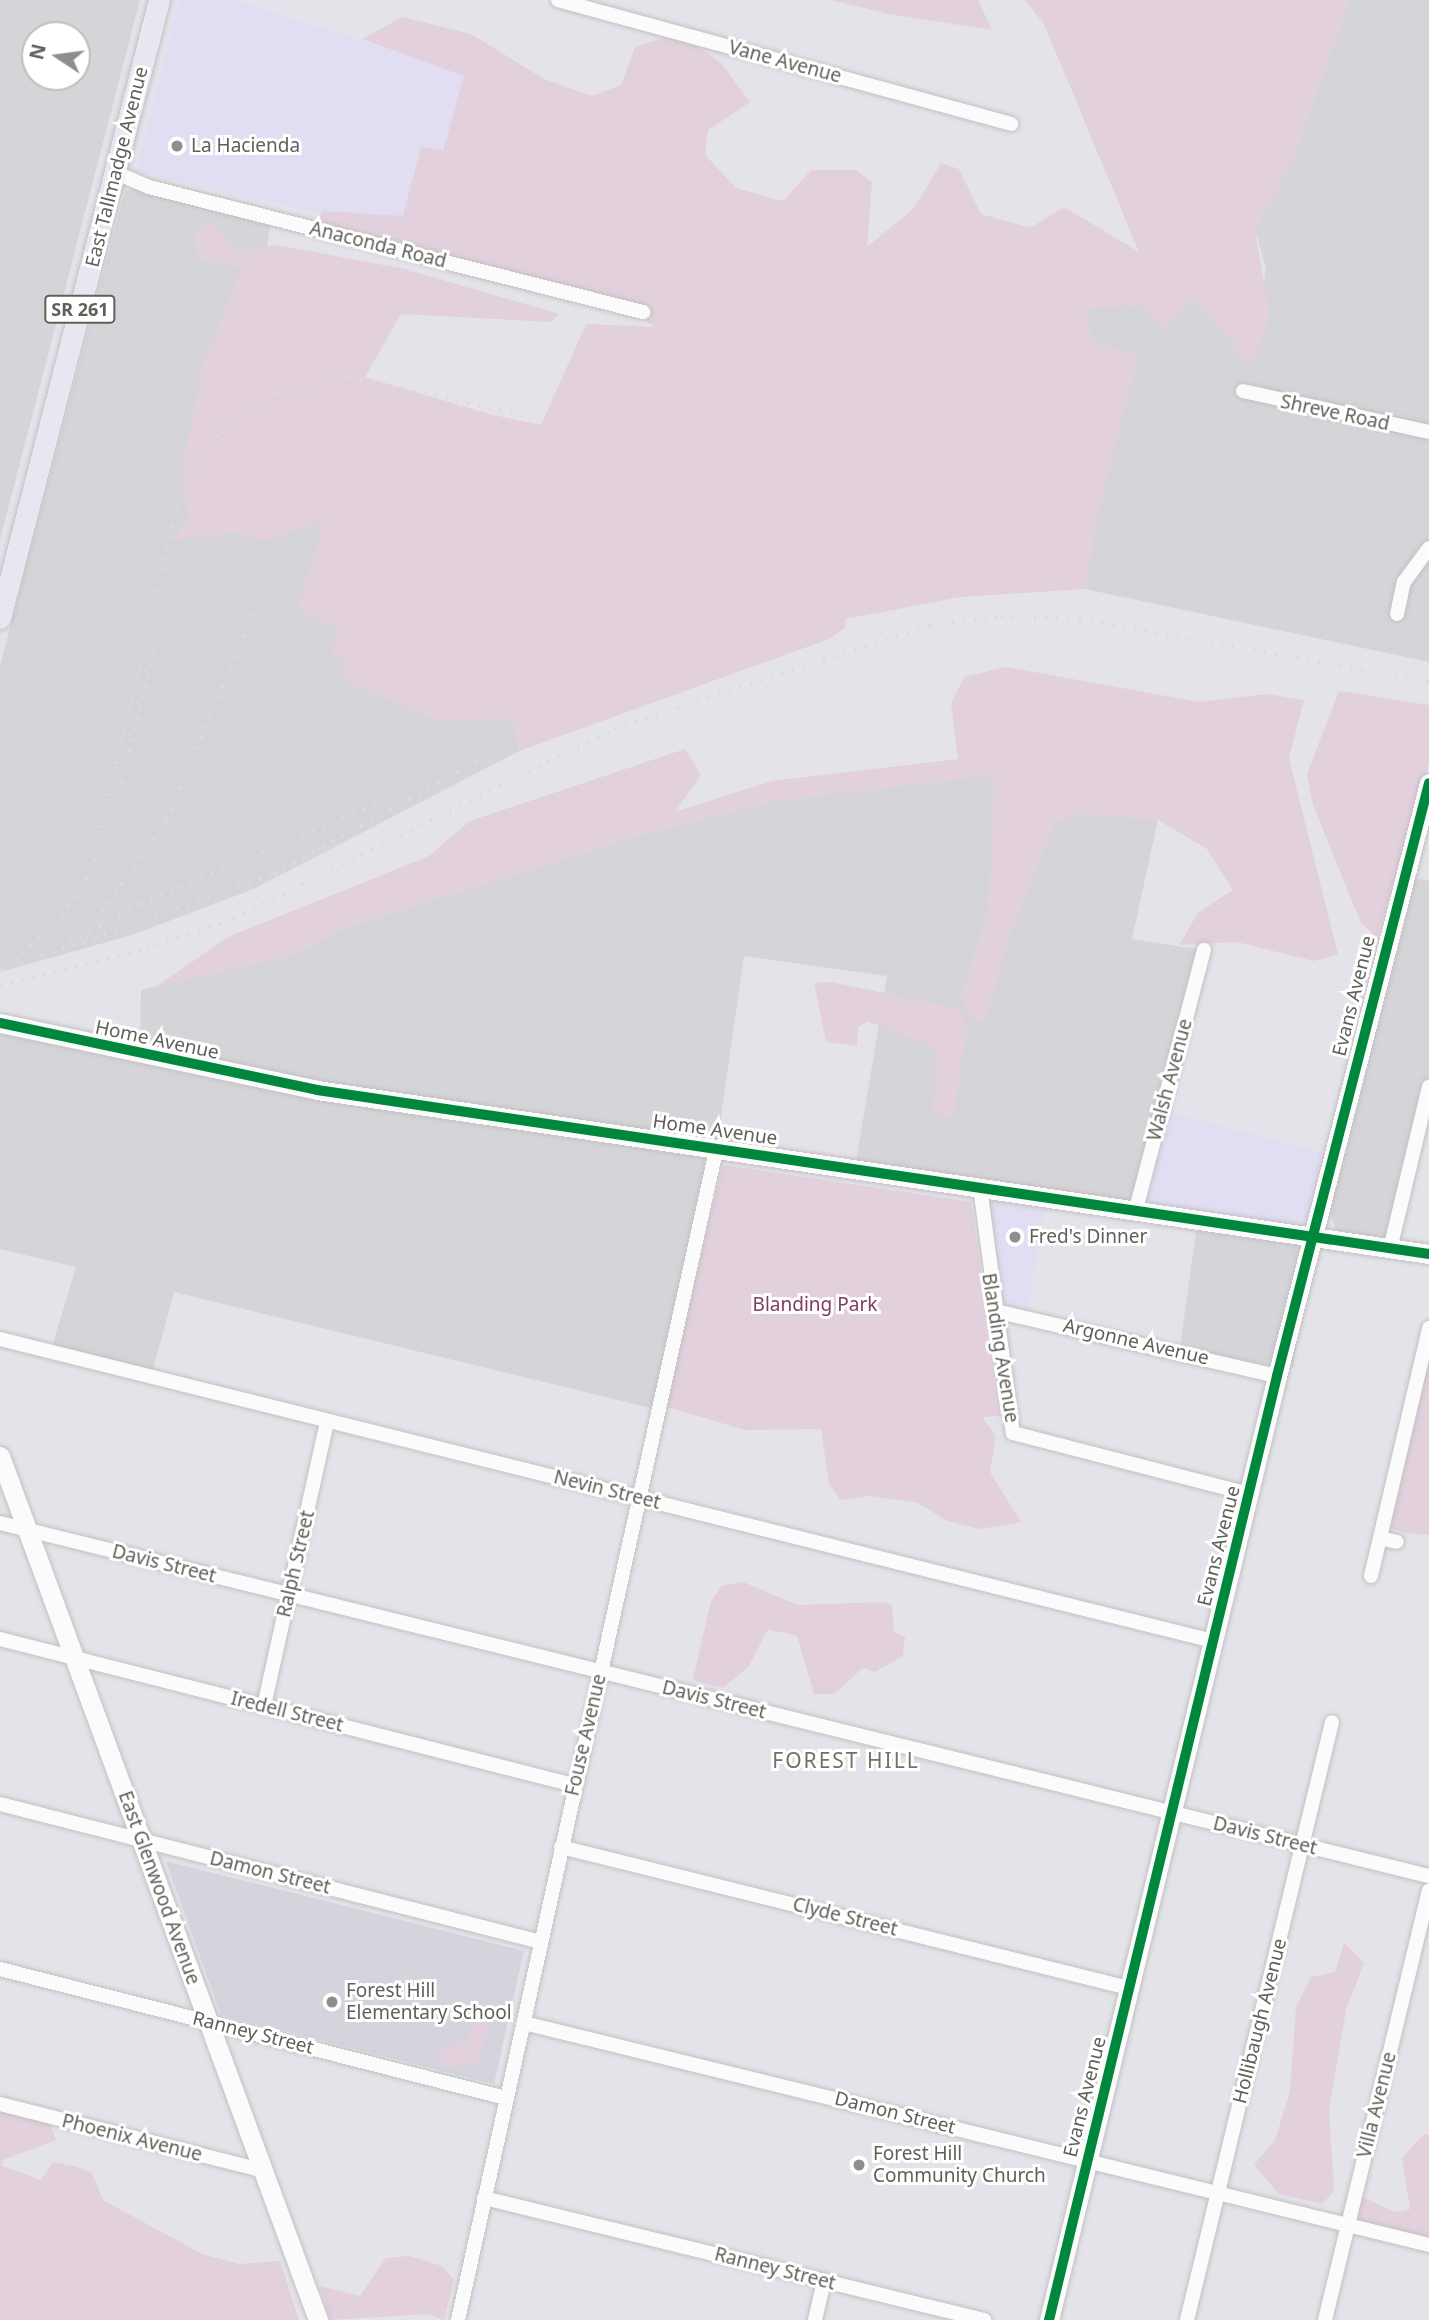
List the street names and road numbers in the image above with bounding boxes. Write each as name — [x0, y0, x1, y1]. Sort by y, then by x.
street label: Vane Avenue — [726, 36, 844, 88]
street label: East Tallmadge Avenue — [81, 64, 153, 270]
street label: Anaconda Road — [307, 217, 449, 273]
road number: SR 261 — [43, 295, 117, 324]
street label: Shreve Road — [1278, 390, 1392, 436]
street label: Evans Avenue — [1328, 933, 1380, 1059]
street label: Home Avenue — [93, 1016, 221, 1064]
street label: Walsh Avenue — [1143, 1017, 1197, 1143]
street label: Home Avenue — [651, 1110, 779, 1150]
street label: Blanding Avenue — [977, 1271, 1023, 1425]
street label: Argonne Avenue — [1061, 1314, 1211, 1370]
street label: Nevin Street — [551, 1466, 663, 1514]
street label: Evans Avenue — [1193, 1483, 1245, 1609]
street label: Ralph Street — [273, 1508, 319, 1620]
street label: Davis Street — [110, 1540, 218, 1588]
street label: Fouse Avenue — [561, 1672, 611, 1798]
street label: Davis Street — [660, 1676, 768, 1724]
street label: Iredell Street — [229, 1687, 345, 1737]
street label: East Glenwood Avenue — [113, 1788, 205, 1988]
street label: Davis Street — [1211, 1812, 1319, 1860]
street label: Damon Street — [207, 1847, 333, 1899]
street label: Clyde Street — [790, 1893, 900, 1941]
street label: Hollibaugh Avenue — [1228, 1936, 1292, 2106]
street label: Ranney Street — [190, 2007, 316, 2059]
street label: Evans Avenue — [1059, 2034, 1111, 2160]
street label: Villa Avenue — [1353, 2050, 1401, 2160]
street label: Damon Street — [832, 2087, 958, 2139]
street label: Phoenix Avenue — [59, 2110, 205, 2166]
street label: Ranney Street — [712, 2243, 838, 2295]

